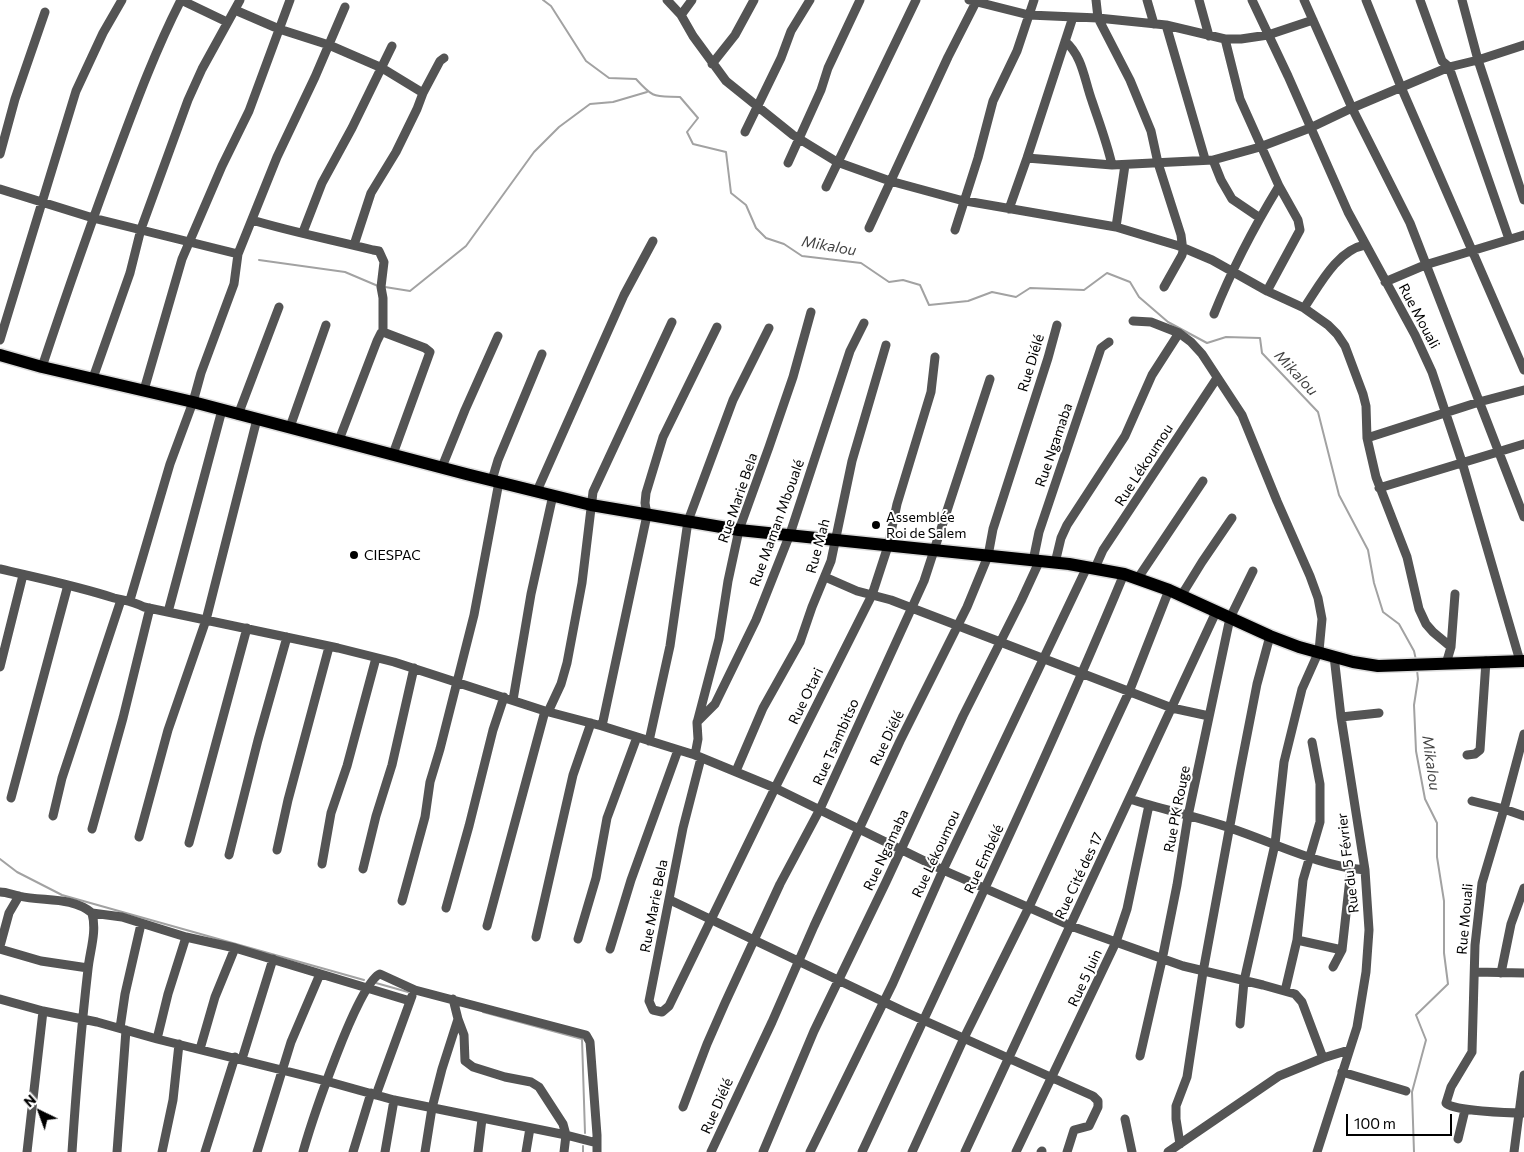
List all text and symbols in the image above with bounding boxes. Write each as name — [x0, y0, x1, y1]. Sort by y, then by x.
water label: Mikalou — [800, 232, 858, 260]
street label: Rue Mouali — [1395, 281, 1443, 351]
street label: Rue Diélé — [1014, 332, 1048, 394]
water label: Mikalou — [1271, 347, 1321, 399]
street label: Rue Ngamaba — [1032, 401, 1076, 489]
street label: Rue Lékoumou — [1111, 421, 1177, 509]
street label: Rue Marie Bela — [715, 451, 761, 545]
street label: Rue Maman Mboualé — [746, 457, 808, 589]
place label: Assemblée Roi de Salem — [886, 509, 966, 542]
street label: Rue Mah — [803, 517, 833, 575]
marker: Assemblée Roi de Salem — [870, 519, 882, 531]
place label: CIESPAC — [364, 547, 421, 563]
marker: CIESPAC — [348, 549, 360, 561]
street label: Rue Otari — [785, 665, 827, 727]
street label: Rue Tsambitso — [809, 696, 863, 788]
street label: Rue Diélé — [866, 708, 908, 768]
water label: Mikalou — [1418, 734, 1444, 792]
street label: Rue PK Rouge — [1160, 764, 1194, 854]
street label: Rue Ngamaba — [860, 807, 912, 893]
street label: Rue Lékoumou — [908, 808, 964, 900]
street label: Rue du 5 Février — [1334, 812, 1362, 914]
street label: Rue Embélé — [961, 822, 1007, 896]
street label: Rue Cité des 17 — [1052, 830, 1106, 922]
street label: Rue Marie Bela — [637, 858, 671, 954]
street label: Rue Mouali — [1454, 883, 1476, 955]
street label: Rue 5 Juin — [1064, 947, 1106, 1009]
street label: Rue Diélé — [697, 1075, 737, 1137]
north arrow — [15, 1087, 65, 1137]
text: N — [20, 1091, 39, 1110]
scale bar — [1349, 1104, 1455, 1136]
text: 100 m — [1354, 1114, 1396, 1132]

